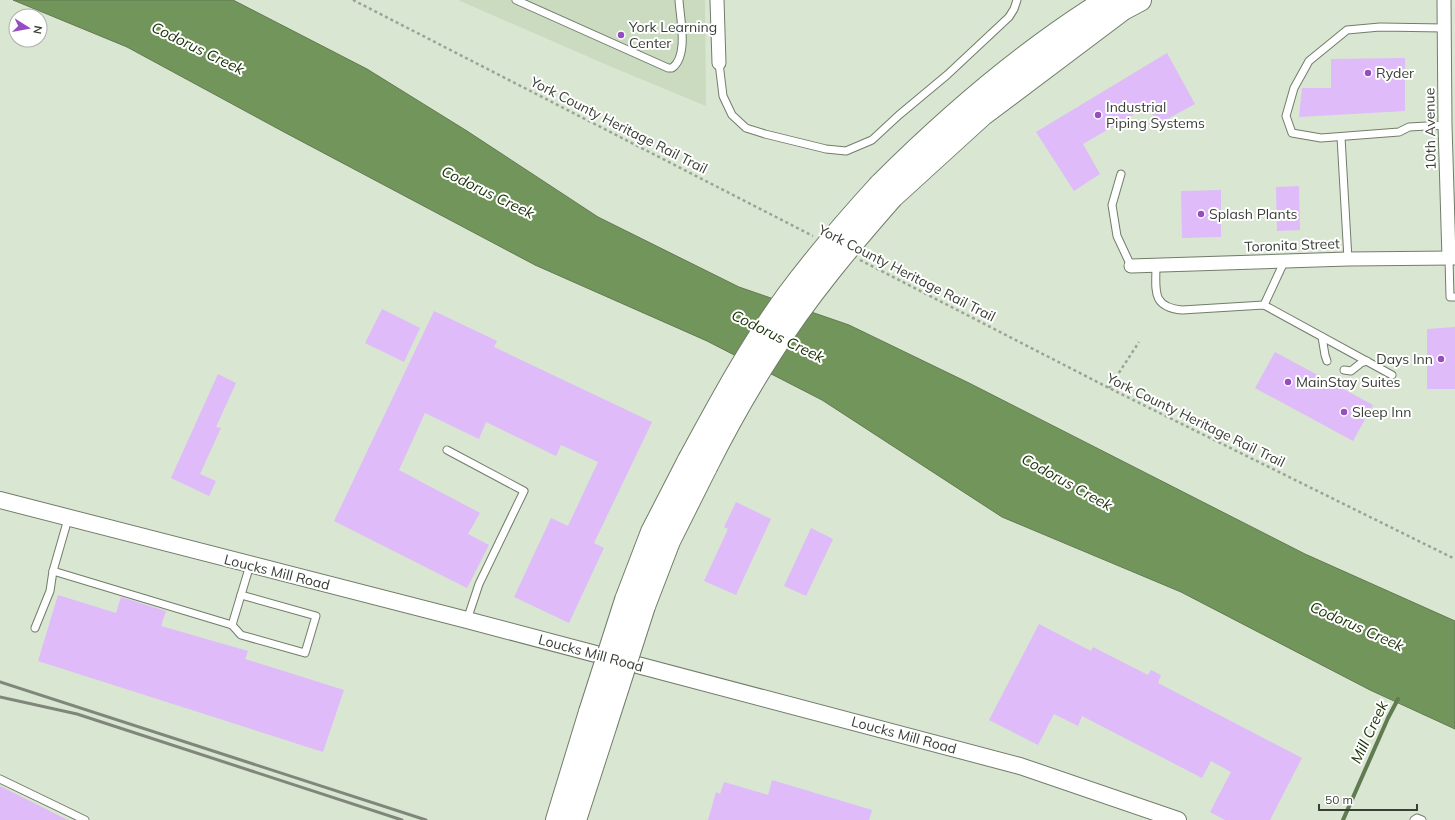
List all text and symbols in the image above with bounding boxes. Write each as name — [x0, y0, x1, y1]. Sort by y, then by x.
north arrow — [8, 8, 48, 48]
water label: Codorus Creek — [148, 17, 249, 79]
place label: York Learning Center — [628, 18, 717, 52]
text: N — [30, 24, 45, 35]
marker: York Learning Center — [616, 30, 626, 40]
place label: Ryder — [1376, 64, 1415, 82]
marker: Ryder — [1363, 68, 1373, 78]
street label: York County Heritage Rail Trail — [527, 72, 711, 178]
street label: 10th Avenue — [1420, 88, 1440, 170]
place label: Industrial Piping Systems — [1106, 98, 1205, 132]
marker: Industrial Piping Systems — [1093, 110, 1103, 120]
water label: Codorus Creek — [438, 161, 539, 223]
place label: Splash Plants — [1209, 205, 1298, 223]
marker: Splash Plants — [1196, 209, 1206, 219]
street label: York County Heritage Rail Trail — [815, 220, 999, 326]
street label: Toronita Street — [1244, 234, 1340, 256]
water label: Codorus Creek — [728, 305, 829, 367]
place label: Days Inn — [1376, 350, 1433, 368]
marker: Days Inn — [1436, 354, 1446, 364]
street label: York County Heritage Rail Trail — [1103, 368, 1288, 471]
place label: MainStay Suites — [1296, 373, 1401, 391]
marker: MainStay Suites — [1283, 377, 1293, 387]
place label: Sleep Inn — [1352, 403, 1411, 421]
marker: Sleep Inn — [1339, 407, 1349, 417]
water label: Codorus Creek — [1018, 449, 1117, 515]
street label: Loucks Mill Road — [222, 550, 332, 594]
water label: Codorus Creek — [1307, 597, 1408, 656]
street label: Loucks Mill Road — [536, 630, 646, 676]
water label: Mill Creek — [1346, 696, 1392, 766]
street label: Loucks Mill Road — [849, 712, 959, 758]
scale bar — [1319, 786, 1417, 812]
text: 50 m — [1325, 792, 1353, 807]

